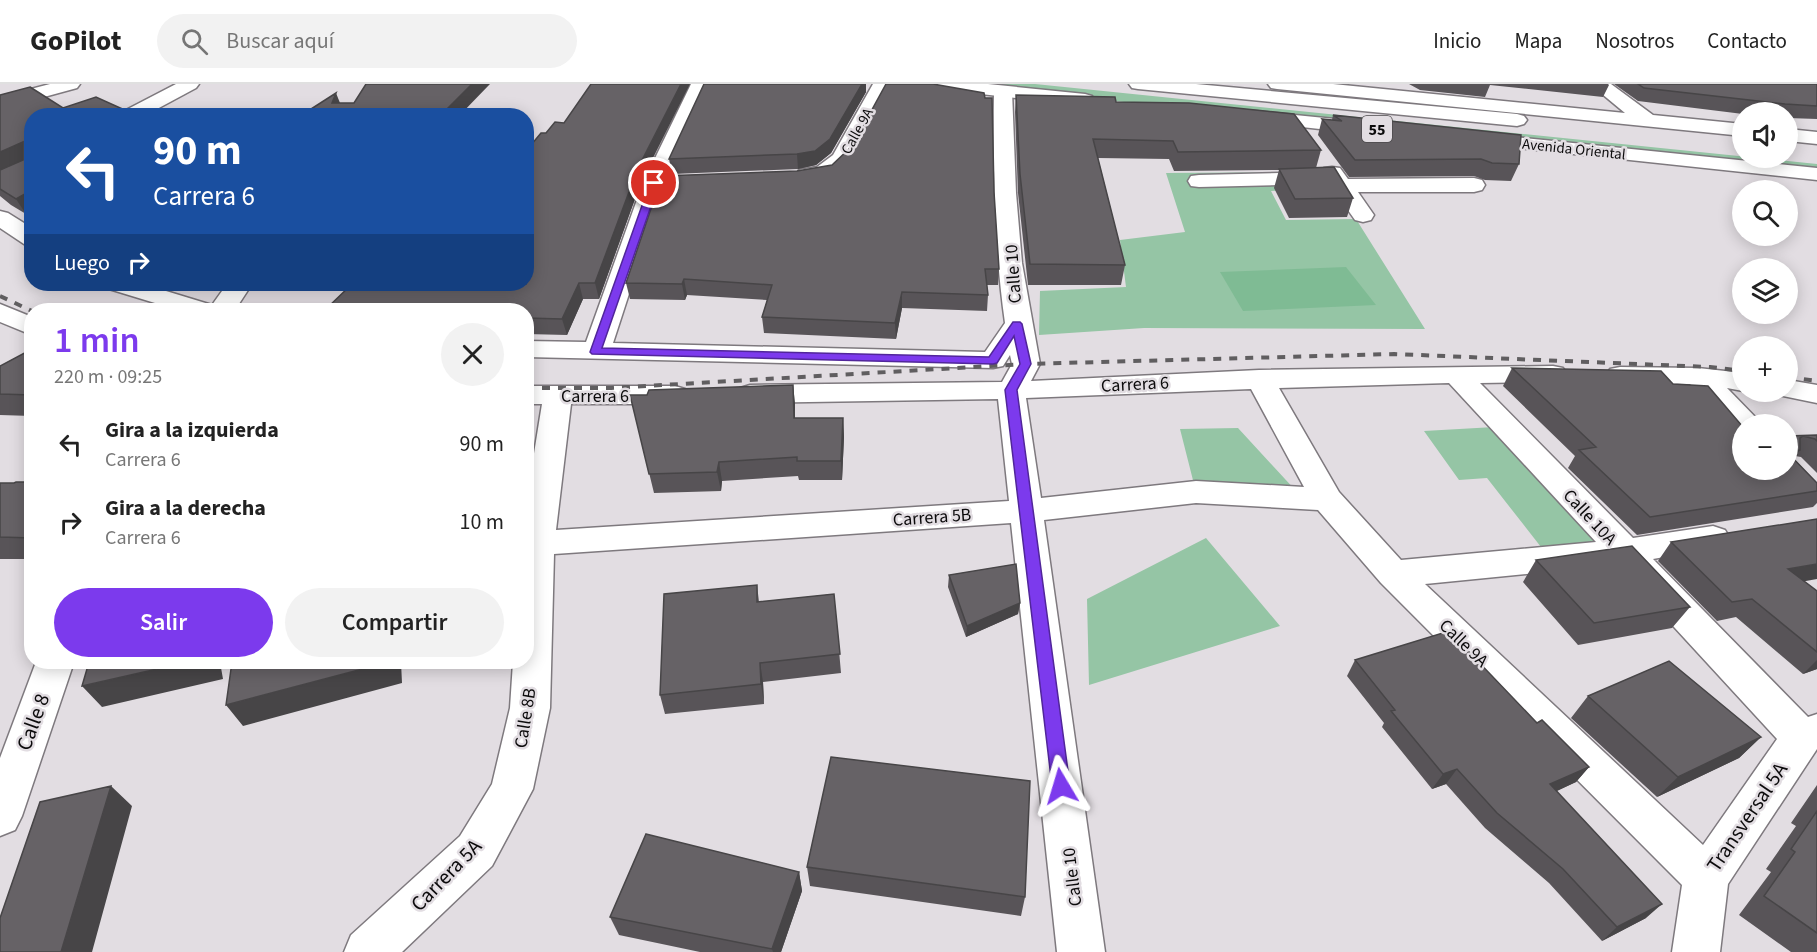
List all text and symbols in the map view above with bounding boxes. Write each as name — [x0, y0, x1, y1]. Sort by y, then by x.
search box — [157, 14, 577, 68]
text: GoPilot — [30, 21, 121, 61]
icon: search — [178, 25, 211, 58]
text: Buscar aquí — [226, 25, 334, 57]
text: Inicio — [1433, 26, 1481, 56]
text: Mapa — [1514, 26, 1562, 56]
text: Nosotros — [1595, 26, 1674, 56]
text: Contacto — [1707, 26, 1787, 56]
map controls — [1732, 102, 1798, 480]
button: sound — [1732, 102, 1798, 168]
street label: Calle 9A — [836, 104, 879, 158]
road number: 55 — [1362, 116, 1392, 142]
text: 90 m — [153, 121, 242, 181]
icon: left — [54, 132, 132, 210]
street label: Avenida Oriental — [1521, 134, 1627, 165]
pin — [628, 157, 679, 208]
icon: arrive — [637, 166, 670, 199]
text: Carrera 6 — [153, 177, 255, 216]
button: search — [1732, 180, 1798, 246]
street label: Calle 10 — [999, 244, 1028, 304]
icon: right — [122, 246, 155, 279]
text: Luego — [54, 247, 110, 279]
button: layers — [1732, 258, 1798, 324]
text: 1 min — [54, 315, 140, 366]
button: close — [441, 323, 504, 386]
button: + — [1732, 336, 1798, 402]
text: 220 m · 09:25 — [54, 363, 162, 391]
street label: Carrera 6 — [1100, 370, 1170, 399]
street label: Carrera 6 — [561, 384, 629, 409]
text: Gira a la izquierda — [105, 414, 279, 446]
button: − — [1732, 414, 1798, 480]
icon: left — [54, 428, 87, 461]
text: 90 m — [459, 428, 504, 460]
text: Carrera 6 — [105, 446, 181, 474]
street label: Calle 10A — [1557, 484, 1622, 551]
text: Gira a la derecha — [105, 492, 266, 524]
street label: Carrera 5B — [892, 502, 972, 533]
icon: right — [54, 506, 87, 539]
text: 10 m — [459, 506, 504, 538]
text: Carrera 6 — [105, 524, 181, 552]
button: Salir — [54, 588, 273, 657]
button: Compartir — [285, 588, 504, 657]
street label: Calle 9A — [1433, 614, 1494, 673]
street label: Calle 8B — [508, 686, 543, 750]
street label: Calle 8 — [9, 689, 57, 755]
position arrow — [1029, 754, 1093, 818]
street label: Transversal 5A — [1699, 756, 1795, 878]
street label: Carrera 5A — [404, 832, 489, 918]
street label: Calle 10 — [1056, 846, 1088, 908]

